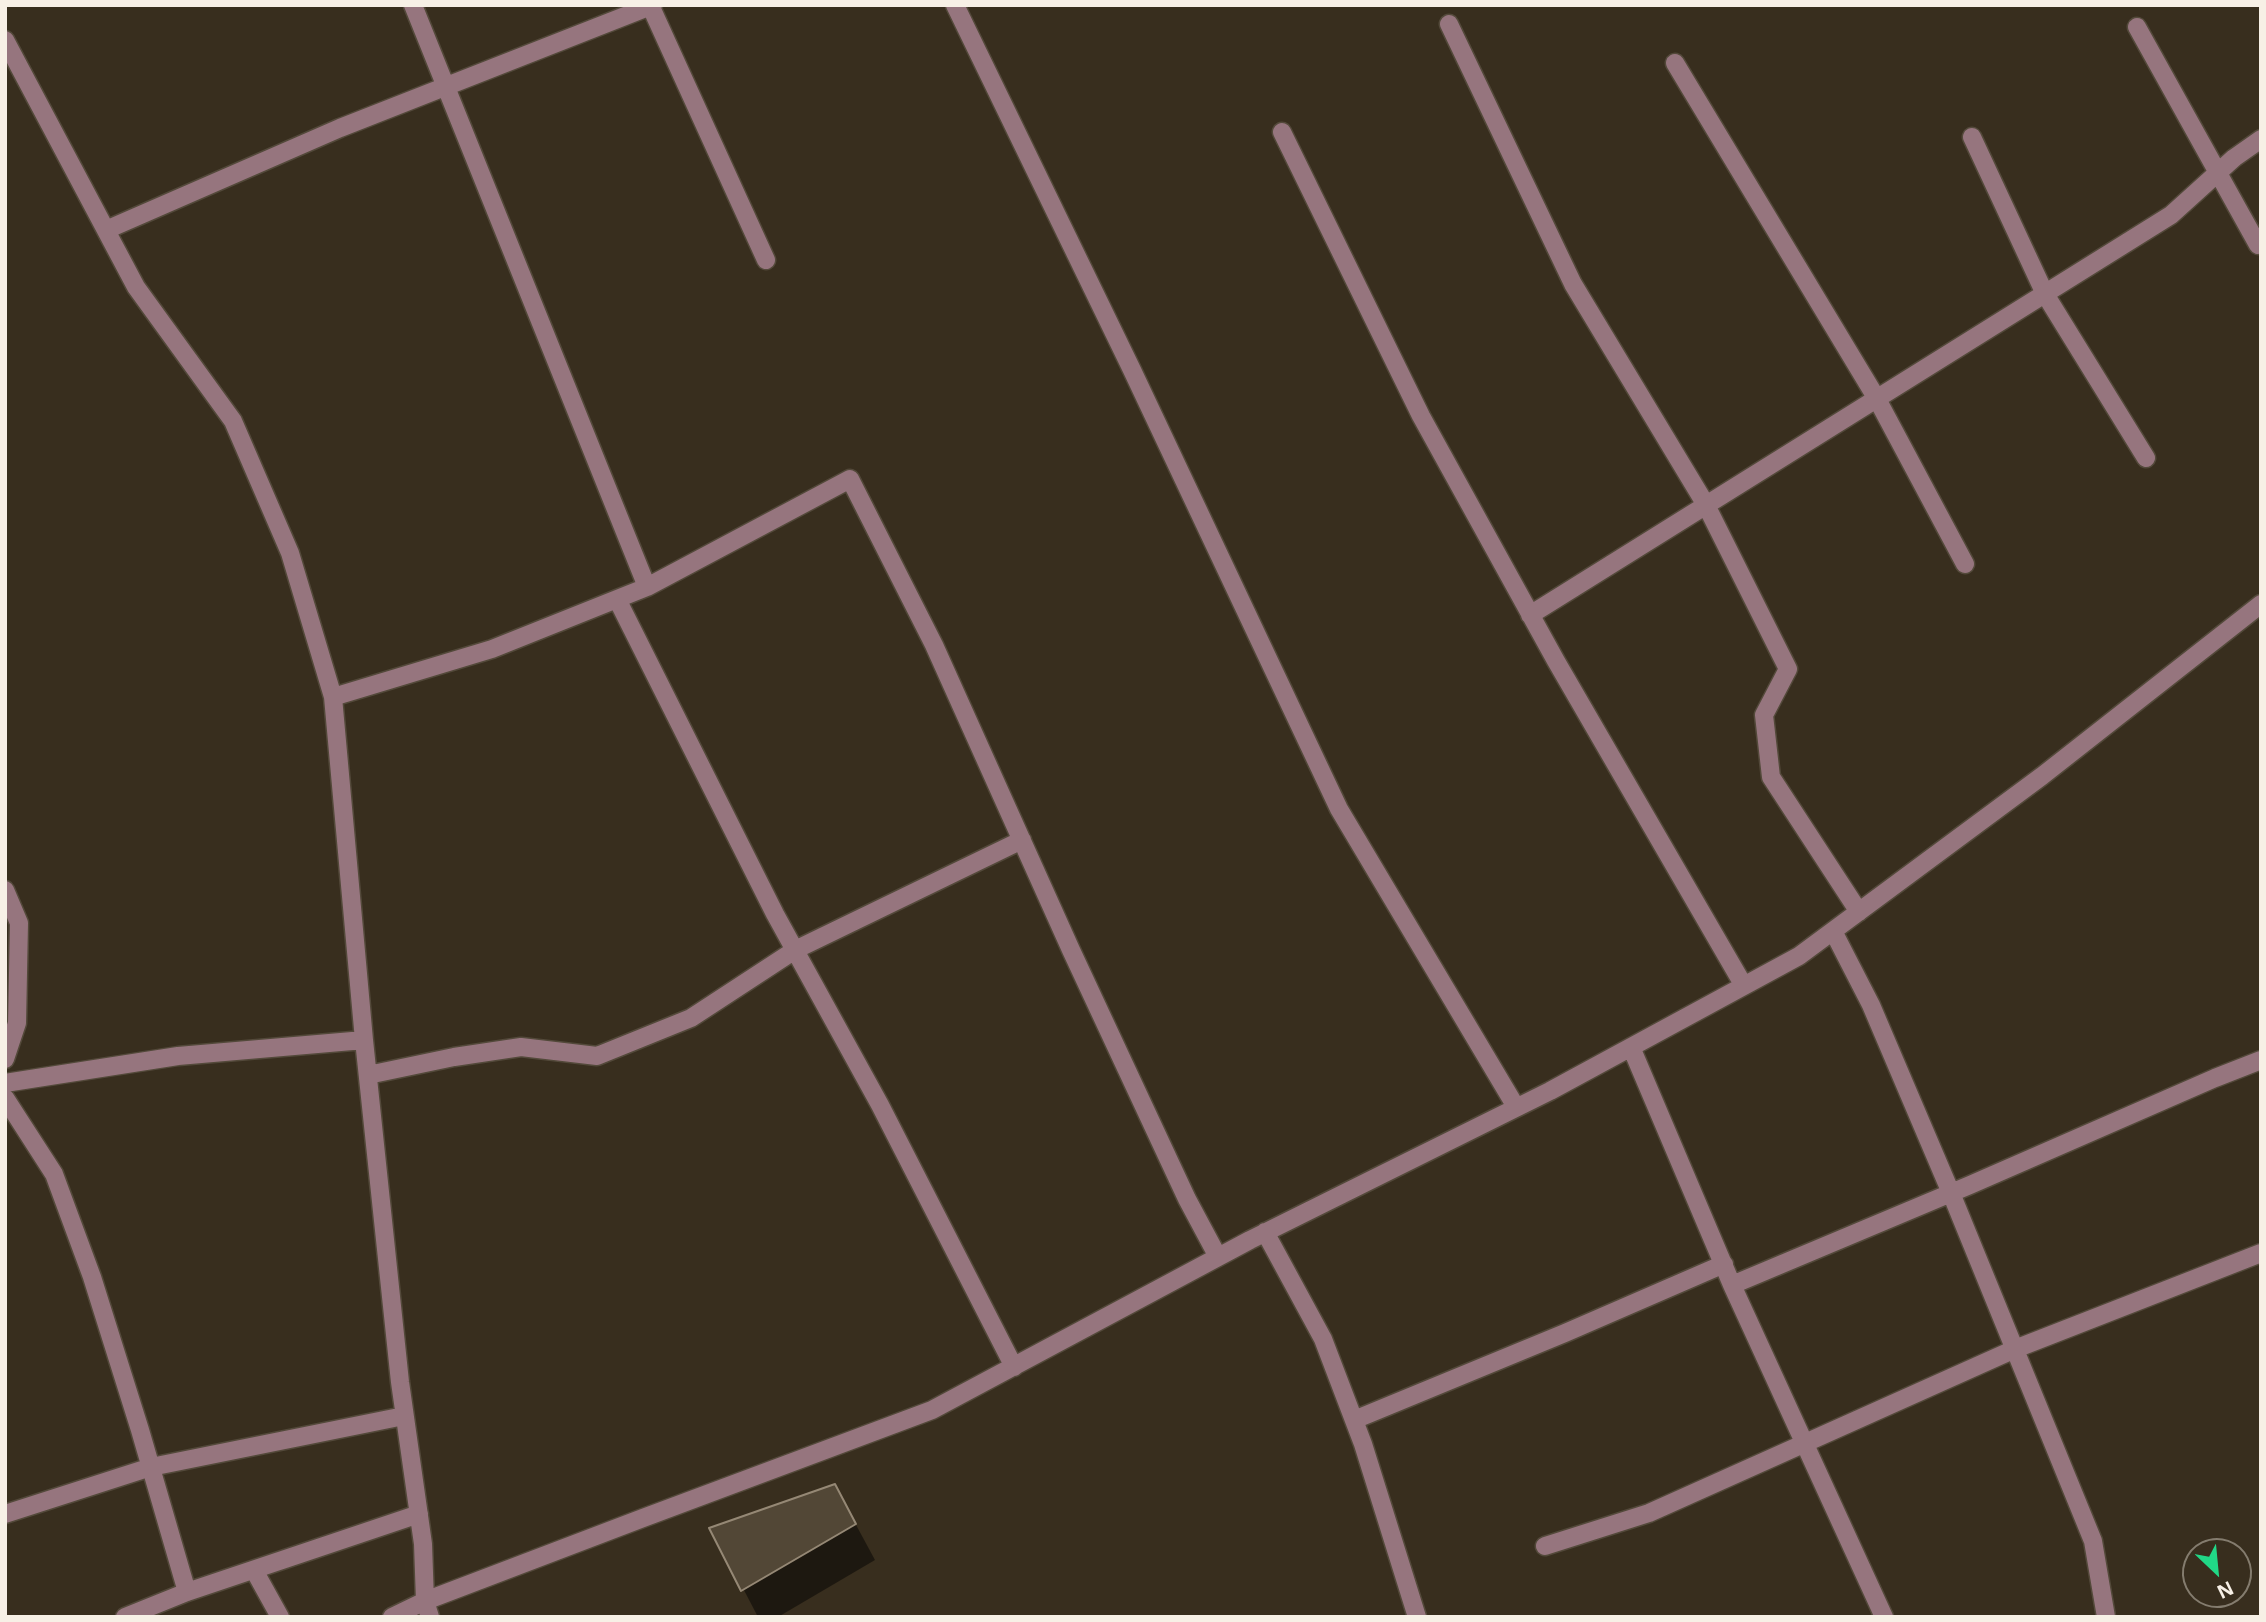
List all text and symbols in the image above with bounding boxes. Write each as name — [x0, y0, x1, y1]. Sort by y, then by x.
north arrow — [2182, 1538, 2252, 1608]
text: N — [2213, 1575, 2238, 1605]

